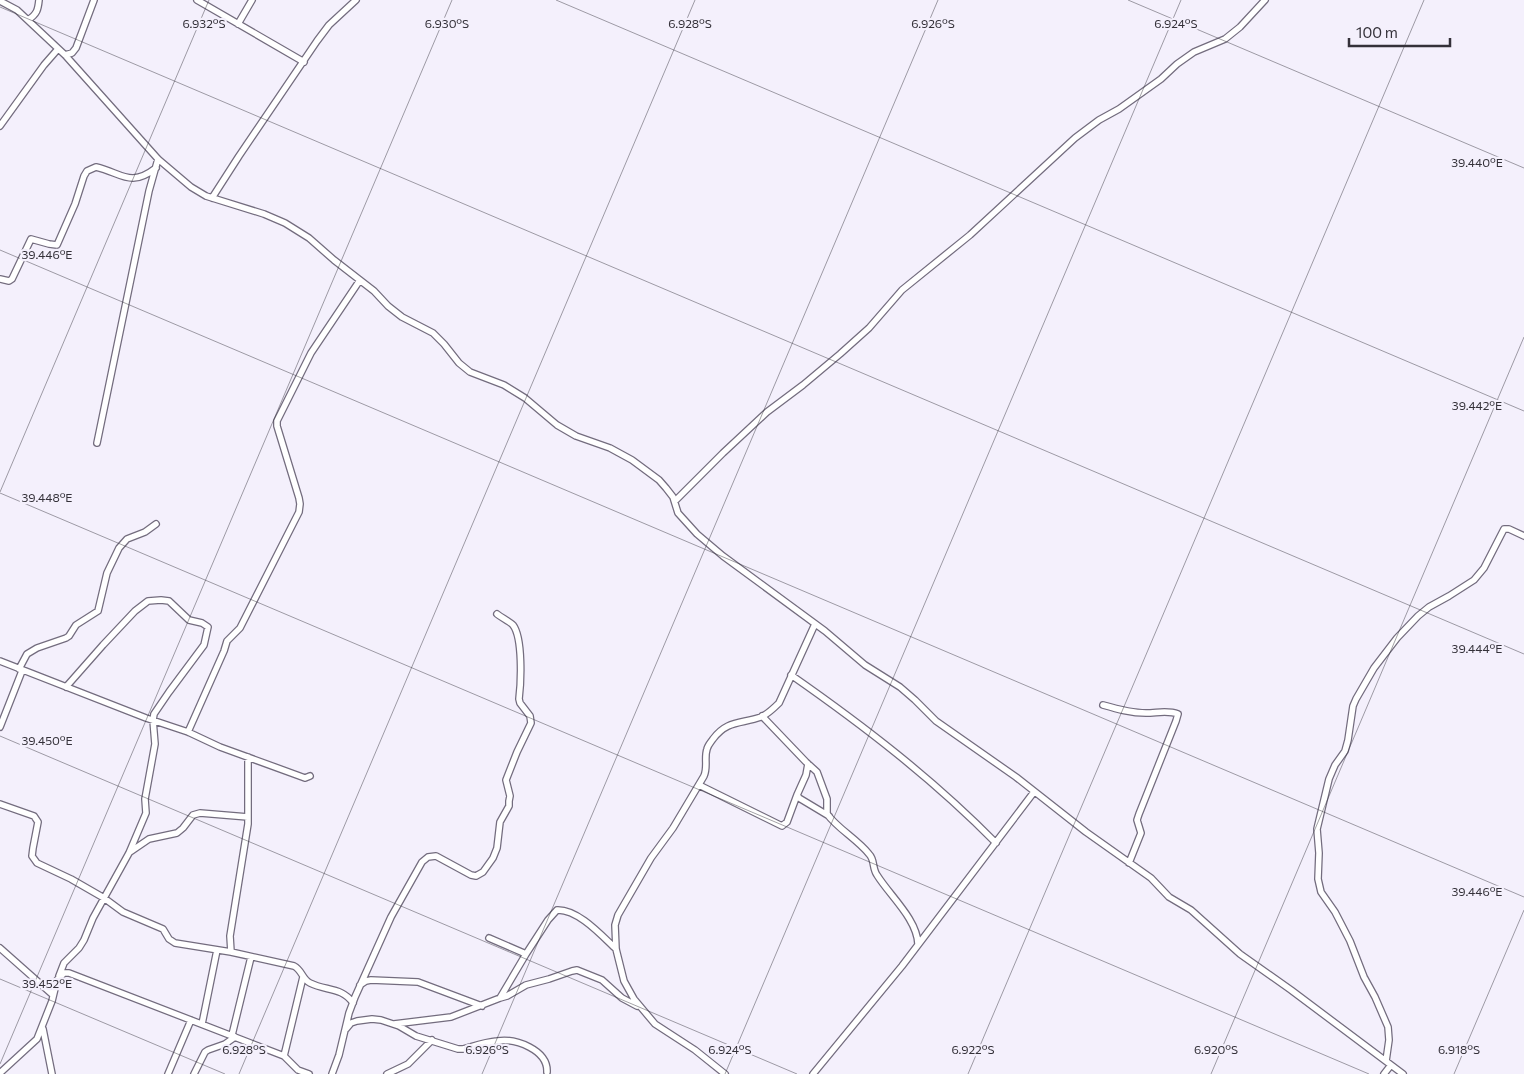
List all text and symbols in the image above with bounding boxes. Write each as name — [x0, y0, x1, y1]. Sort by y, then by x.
scale bar — [1349, 15, 1450, 47]
text: 6.932°S — [182, 16, 226, 30]
text: 6.930°S — [425, 16, 469, 30]
text: 6.928°S — [668, 16, 712, 30]
text: 6.926°S — [911, 16, 955, 30]
text: 6.924°S — [1154, 16, 1198, 30]
text: 100 m — [1356, 23, 1398, 41]
text: 39.440°E — [1451, 155, 1503, 169]
text: 39.446°E — [21, 247, 73, 261]
text: 39.442°E — [1452, 398, 1502, 412]
text: 39.448°E — [21, 490, 73, 504]
text: 39.444°E — [1452, 641, 1502, 655]
text: 39.450°E — [21, 733, 73, 747]
text: 39.446°E — [1451, 884, 1503, 898]
text: 39.452°E — [22, 976, 72, 990]
text: 6.928°S — [222, 1042, 266, 1056]
text: 6.926°S — [465, 1042, 509, 1056]
text: 6.924°S — [708, 1042, 752, 1056]
text: 6.922°S — [951, 1042, 995, 1056]
text: 6.920°S — [1194, 1042, 1238, 1056]
text: 6.918°S — [1438, 1042, 1480, 1056]

